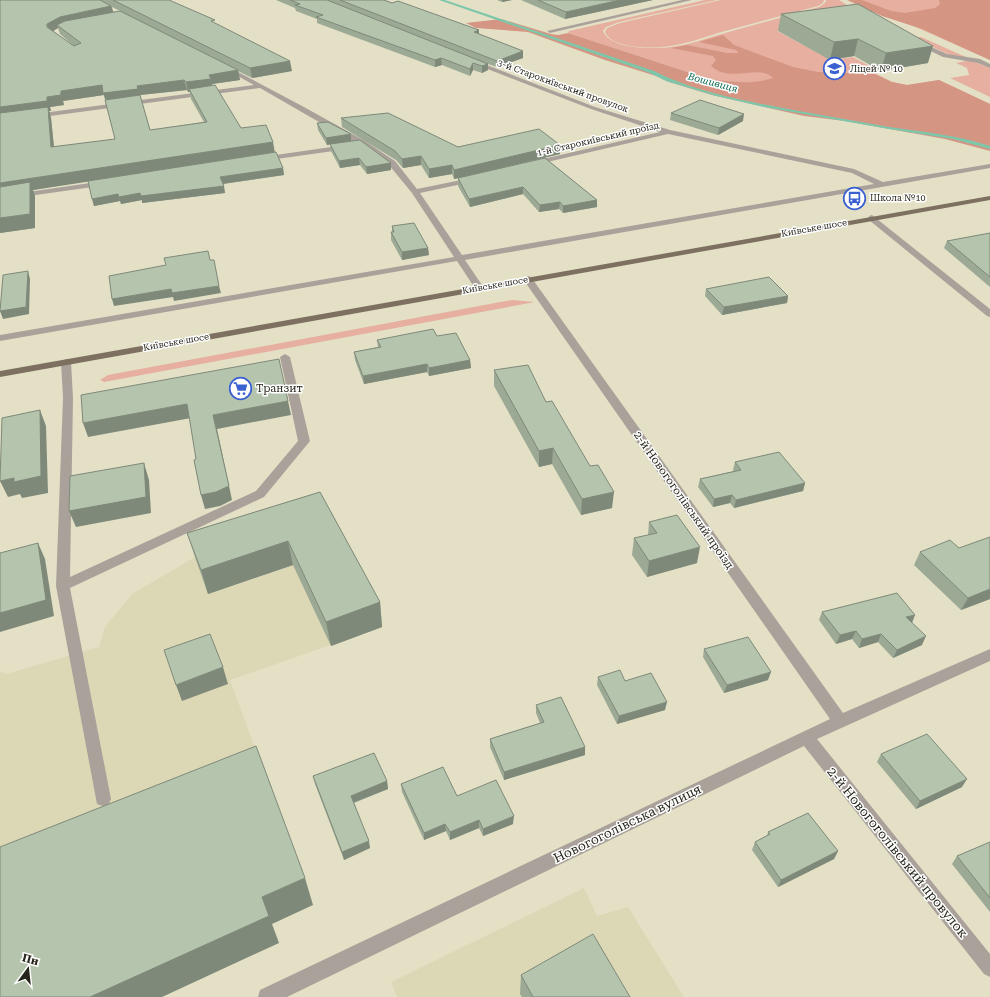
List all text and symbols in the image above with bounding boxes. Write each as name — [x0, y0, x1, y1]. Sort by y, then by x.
school or university icon: Ліцей № 10 — [821, 56, 847, 82]
street label: 3-й Старокиївський провулок — [496, 58, 630, 115]
place label: Ліцей № 10 — [850, 64, 903, 74]
water label: Вошивиця — [686, 70, 739, 94]
street label: 1-й Старокиївський проїзд — [536, 120, 660, 158]
bus stop icon: Школа №10 — [841, 185, 867, 211]
place label: Школа №10 — [870, 193, 926, 203]
street label: Київське шосе — [780, 217, 848, 239]
street label: Київське шосе — [461, 274, 529, 296]
street label: Київське шосе — [142, 331, 210, 353]
supermarket icon: Транзит — [228, 375, 254, 401]
place label: Транзит — [256, 382, 303, 395]
street label: 2-й Новогоголівський проїзд — [631, 429, 736, 572]
street label: 2-й Новогоголівський провулок — [824, 764, 971, 941]
street label: Новогоголівська вулиця — [551, 781, 704, 866]
north arrow — [8, 949, 48, 989]
text: Пн — [21, 951, 41, 968]

